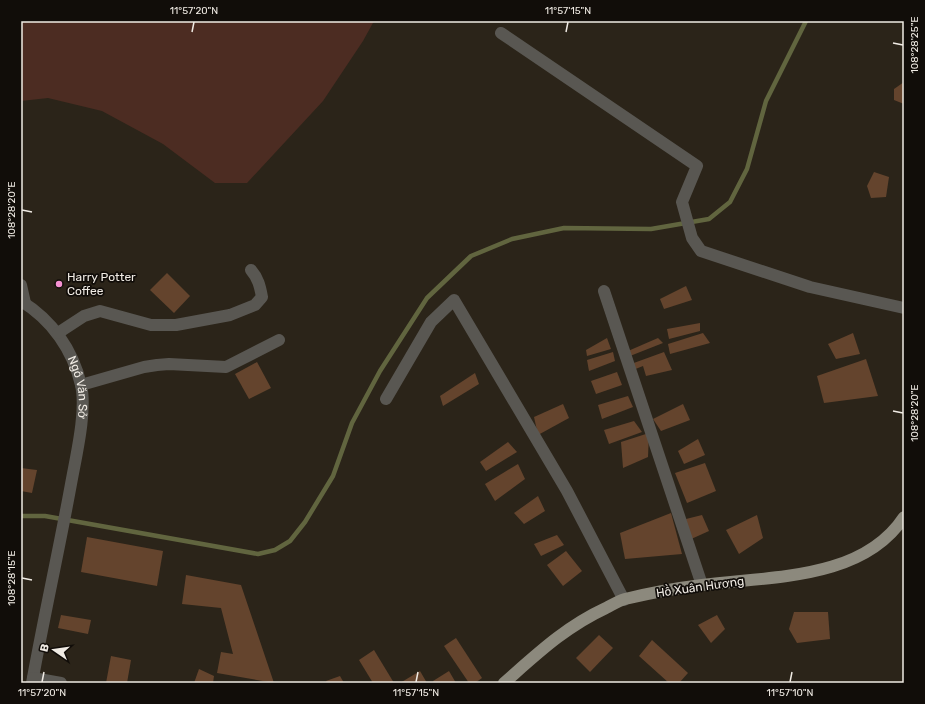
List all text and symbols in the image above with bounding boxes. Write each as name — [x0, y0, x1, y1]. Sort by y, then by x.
text: 11°57'20"N — [170, 5, 218, 17]
text: 11°57'15"N — [545, 5, 591, 17]
text: 108°28'25"E — [909, 17, 921, 73]
text: 108°28'20"E — [6, 181, 18, 239]
place label: Harry Potter Coffee — [67, 270, 136, 298]
marker: Harry Potter Coffee — [54, 279, 64, 289]
street label: Ngô Văn Sở — [65, 354, 90, 420]
text: 108°28'20"E — [909, 384, 921, 442]
text: 108°28'15"E — [6, 550, 18, 606]
street label: Hồ Xuân Hương — [655, 573, 745, 600]
north arrow — [34, 630, 74, 670]
text: B — [38, 642, 52, 653]
text: 11°57'20"N — [18, 687, 66, 699]
text: 11°57'15"N — [393, 687, 439, 699]
text: 11°57'10"N — [766, 687, 814, 699]

